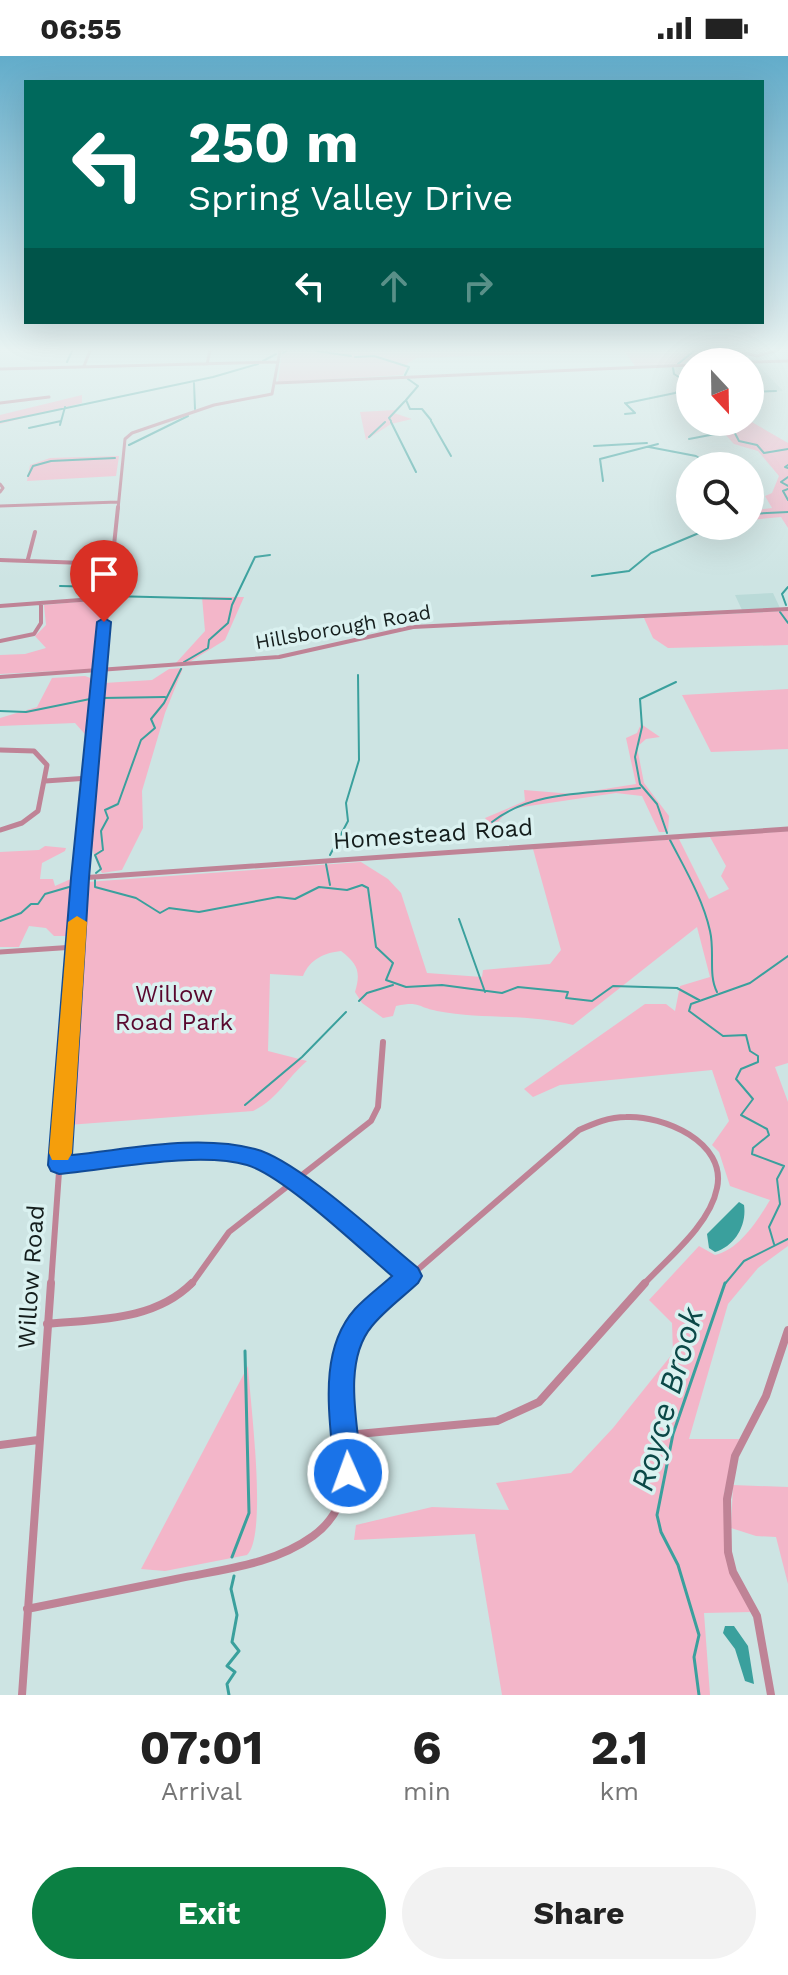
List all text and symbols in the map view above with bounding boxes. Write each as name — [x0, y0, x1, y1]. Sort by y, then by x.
text: 06:55 — [40, 11, 122, 46]
text: 250 m — [188, 110, 359, 176]
icon: left — [56, 112, 160, 216]
text: Spring Valley Drive — [188, 177, 513, 219]
icon: left — [288, 264, 332, 308]
icon: ahead — [372, 264, 416, 308]
icon: right — [456, 264, 500, 308]
north arrow — [676, 348, 764, 436]
map controls — [676, 348, 764, 540]
button: search — [676, 452, 764, 540]
pin — [70, 540, 138, 622]
icon: arrive — [82, 552, 126, 596]
street label: Hillsborough Road — [253, 600, 433, 654]
street label: Homestead Road — [332, 813, 534, 855]
park label: Willow Road Park — [115, 980, 234, 1036]
street label: Willow Road — [12, 1204, 50, 1350]
water label: Royce Brook — [623, 1301, 712, 1495]
position arrow — [306, 1431, 390, 1515]
text: 07:01 — [139, 1719, 264, 1776]
text: 6 — [412, 1719, 442, 1776]
text: 2.1 — [590, 1719, 649, 1776]
text: Arrival — [161, 1776, 242, 1806]
text: min — [403, 1776, 451, 1806]
text: km — [600, 1776, 639, 1806]
button: Exit — [32, 1867, 386, 1959]
button: Share — [402, 1867, 756, 1959]

